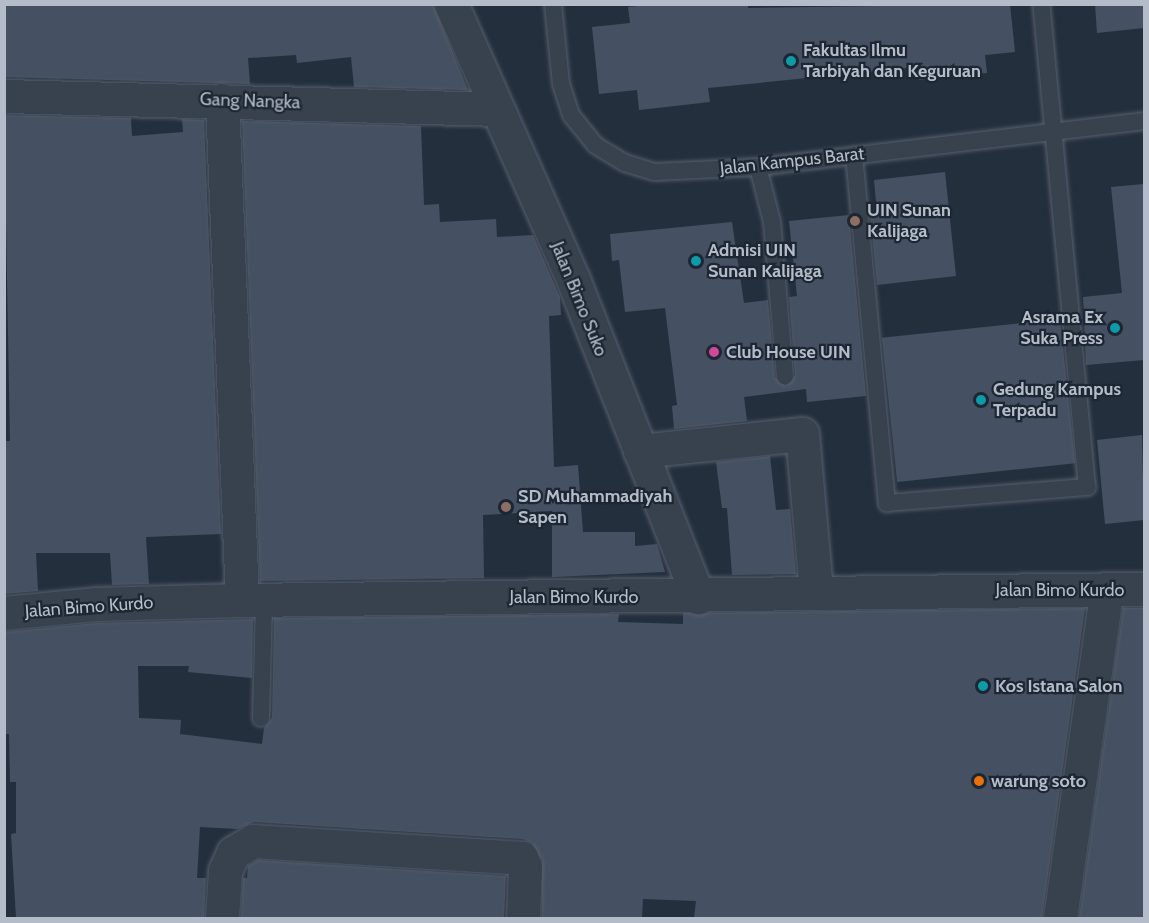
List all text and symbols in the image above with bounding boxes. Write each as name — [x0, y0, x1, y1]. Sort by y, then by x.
place label: Fakultas Ilmu Tarbiyah dan Keguruan — [803, 40, 981, 82]
marker: Fakultas Ilmu Tarbiyah dan Keguruan — [784, 54, 798, 68]
street label: Gang Nangka — [199, 88, 301, 114]
street label: Jalan Kampus Barat — [719, 143, 865, 179]
place label: UIN Sunan Kalijaga — [867, 200, 951, 242]
marker: UIN Sunan Kalijaga — [848, 214, 862, 228]
street label: Jalan Bimo Suko — [546, 239, 612, 359]
place label: Admisi UIN Sunan Kalijaga — [708, 240, 822, 282]
marker: Admisi UIN Sunan Kalijaga — [689, 254, 703, 268]
place label: Asrama Ex Suka Press — [1020, 307, 1103, 350]
marker: Asrama Ex Suka Press — [1108, 321, 1122, 335]
place label: Club House UIN — [726, 341, 851, 363]
marker: Club House UIN — [707, 345, 721, 359]
place label: Gedung Kampus Terpadu — [993, 379, 1121, 422]
marker: Gedung Kampus Terpadu — [974, 393, 988, 407]
place label: SD Muhammadiyah Sapen — [518, 486, 672, 528]
marker: SD Muhammadiyah Sapen — [499, 500, 513, 514]
street label: Jalan Bimo Kurdo — [996, 579, 1124, 601]
street label: Jalan Bimo Kurdo — [510, 586, 638, 608]
street label: Jalan Bimo Kurdo — [24, 592, 154, 622]
place label: Kos Istana Salon — [995, 675, 1122, 697]
marker: Kos Istana Salon — [976, 679, 990, 693]
place label: warung soto — [991, 770, 1086, 792]
marker: warung soto — [972, 774, 986, 788]

